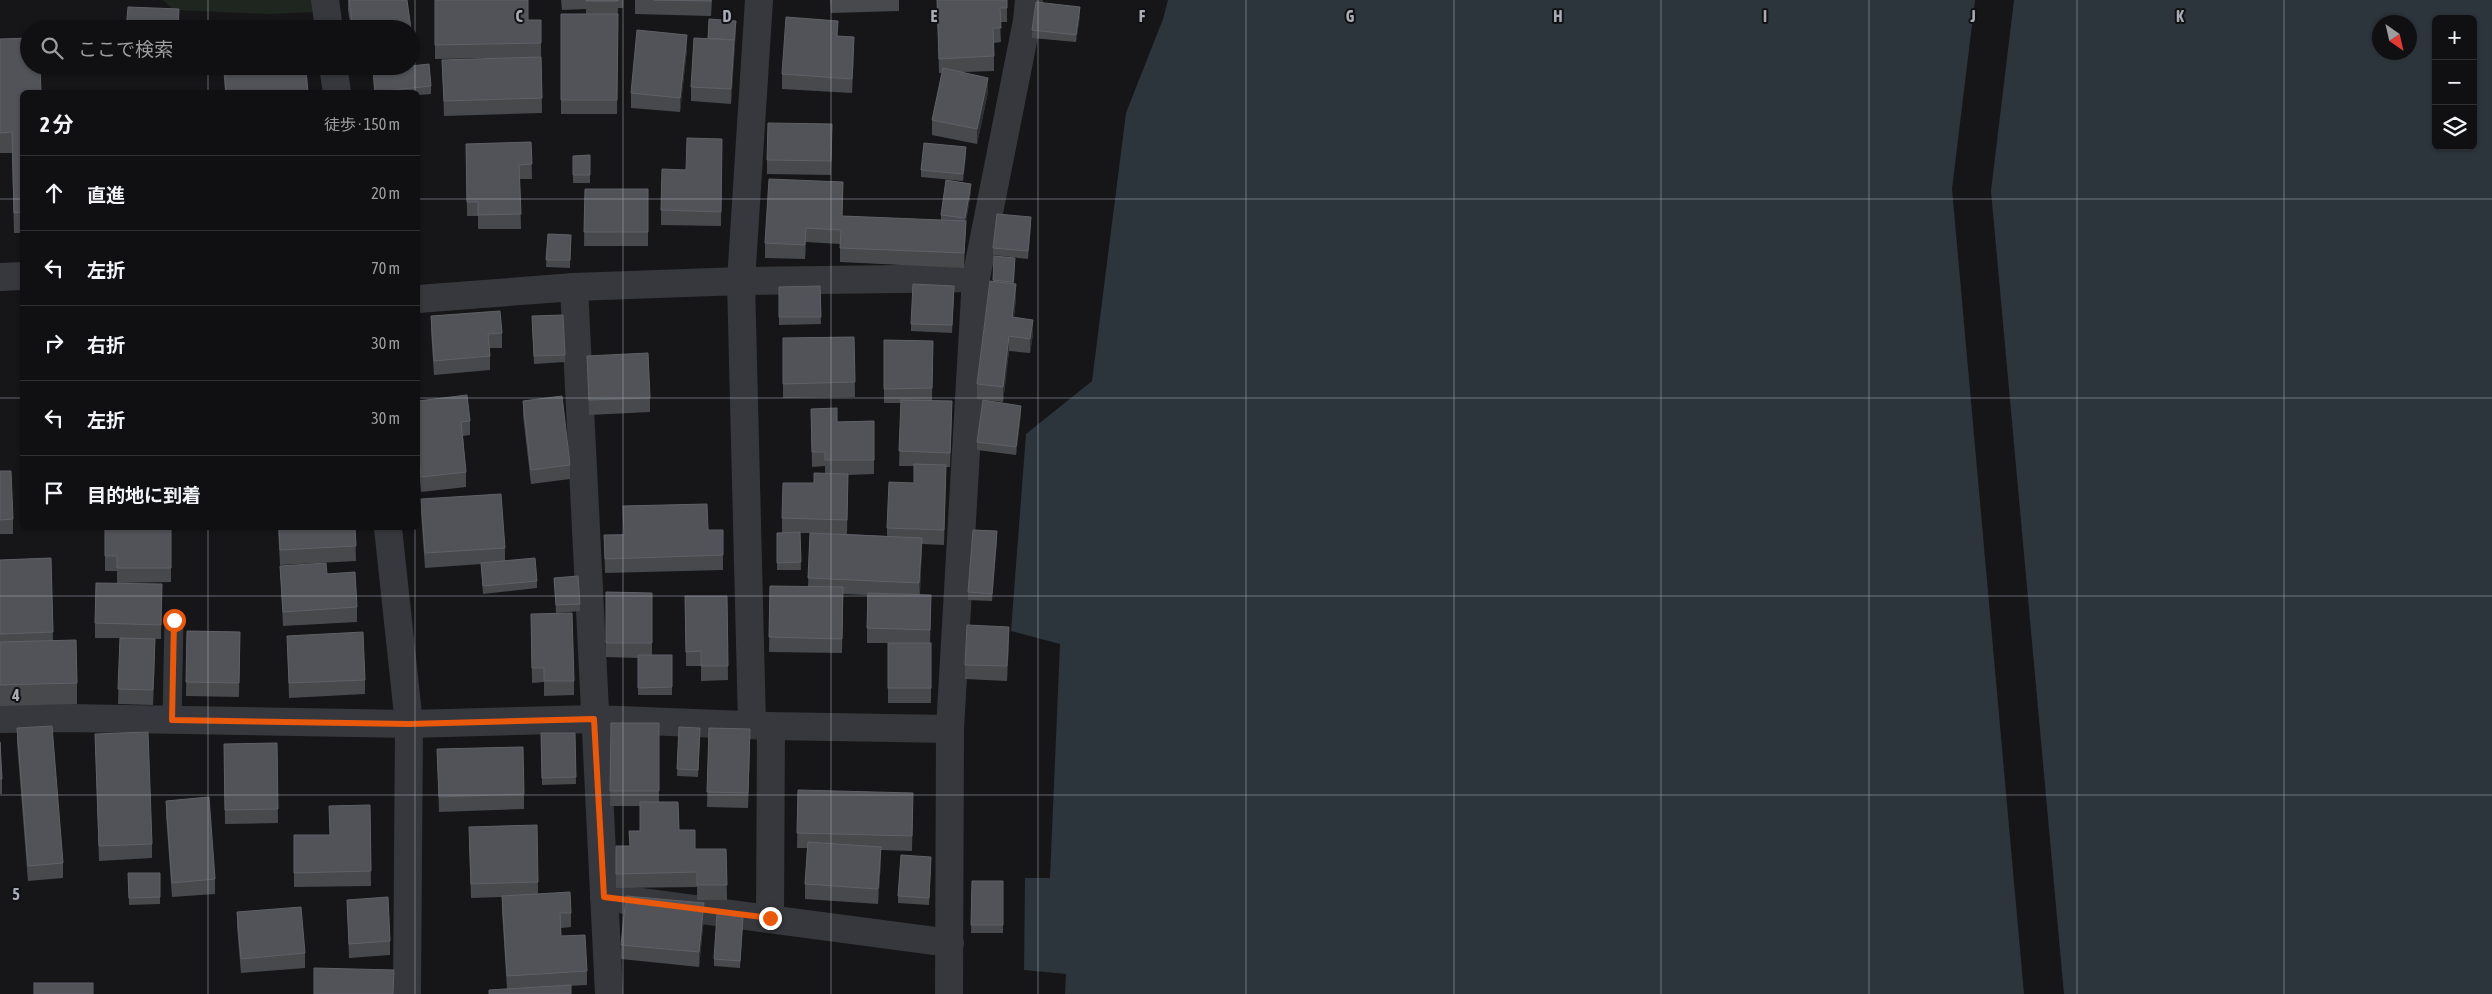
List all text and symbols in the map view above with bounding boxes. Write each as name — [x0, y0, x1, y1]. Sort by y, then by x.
text: C — [515, 7, 523, 25]
text: D — [723, 7, 732, 25]
text: E — [931, 7, 938, 25]
text: F — [1139, 7, 1146, 25]
text: G — [1346, 7, 1355, 25]
text: H — [1553, 7, 1563, 25]
text: I — [1763, 7, 1767, 25]
text: J — [1969, 7, 1976, 25]
text: K — [2176, 7, 2184, 25]
north arrow — [2372, 15, 2417, 60]
map controls — [2432, 15, 2477, 150]
button: + — [2432, 15, 2477, 60]
search box — [20, 20, 420, 75]
icon: search — [38, 34, 66, 62]
text: ここで検索 — [78, 38, 173, 60]
button: − — [2432, 60, 2477, 105]
button: layers — [2432, 105, 2477, 150]
text: 2 分 — [40, 112, 74, 136]
text: 徒歩 · 150 m — [324, 115, 400, 133]
icon: ahead — [40, 179, 68, 207]
text: 直進 — [87, 184, 125, 206]
text: 20 m — [371, 184, 400, 202]
icon: left — [40, 254, 68, 282]
text: 左折 — [87, 259, 125, 281]
text: 70 m — [371, 259, 400, 277]
icon: right — [40, 329, 68, 357]
text: 右折 — [87, 334, 125, 356]
text: 30 m — [371, 334, 400, 352]
icon: left — [40, 404, 68, 432]
text: 左折 — [87, 409, 125, 431]
text: 30 m — [371, 409, 400, 427]
icon: arrive — [40, 479, 68, 507]
text: 目的地に到着 — [87, 484, 201, 506]
route start — [163, 609, 186, 632]
text: 4 — [11, 686, 20, 704]
text: 5 — [12, 885, 20, 903]
route end — [759, 907, 782, 930]

